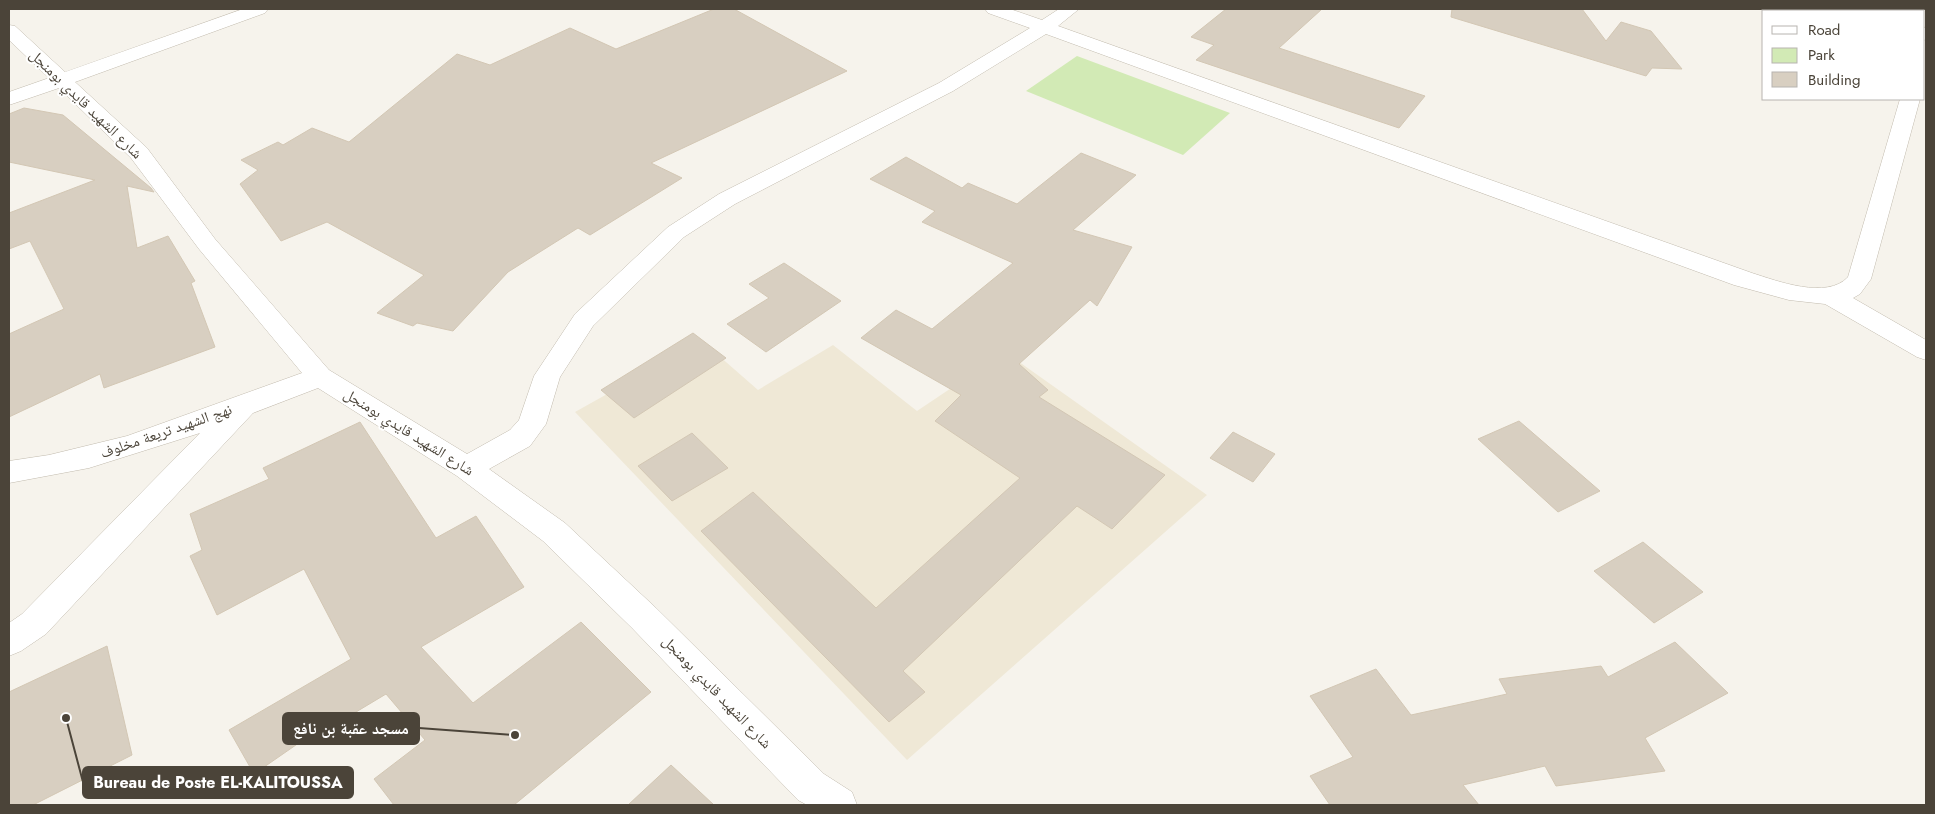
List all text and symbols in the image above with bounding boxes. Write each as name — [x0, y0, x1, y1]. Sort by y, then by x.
legend — [1762, 10, 1925, 100]
text: Road — [1808, 19, 1840, 41]
street label: شارع الشهيد قايدي بومنجل — [24, 44, 148, 165]
text: Park — [1808, 44, 1835, 66]
text: Building — [1808, 69, 1860, 91]
street label: شارع الشهيد قايدي بومنجل — [339, 383, 478, 482]
street label: نهج الشهيد تريعة مخلوف — [97, 398, 235, 464]
street label: شارع الشهيد قايدي بومنجل — [656, 630, 777, 754]
callout: مسجد عقبة بن نافع — [283, 713, 419, 744]
text: مسجد عقبة بن نافع — [293, 717, 409, 740]
callout: Bureau de Poste EL-KALITOUSSA — [83, 767, 353, 798]
text: Bureau de Poste EL-KALITOUSSA — [93, 771, 343, 794]

